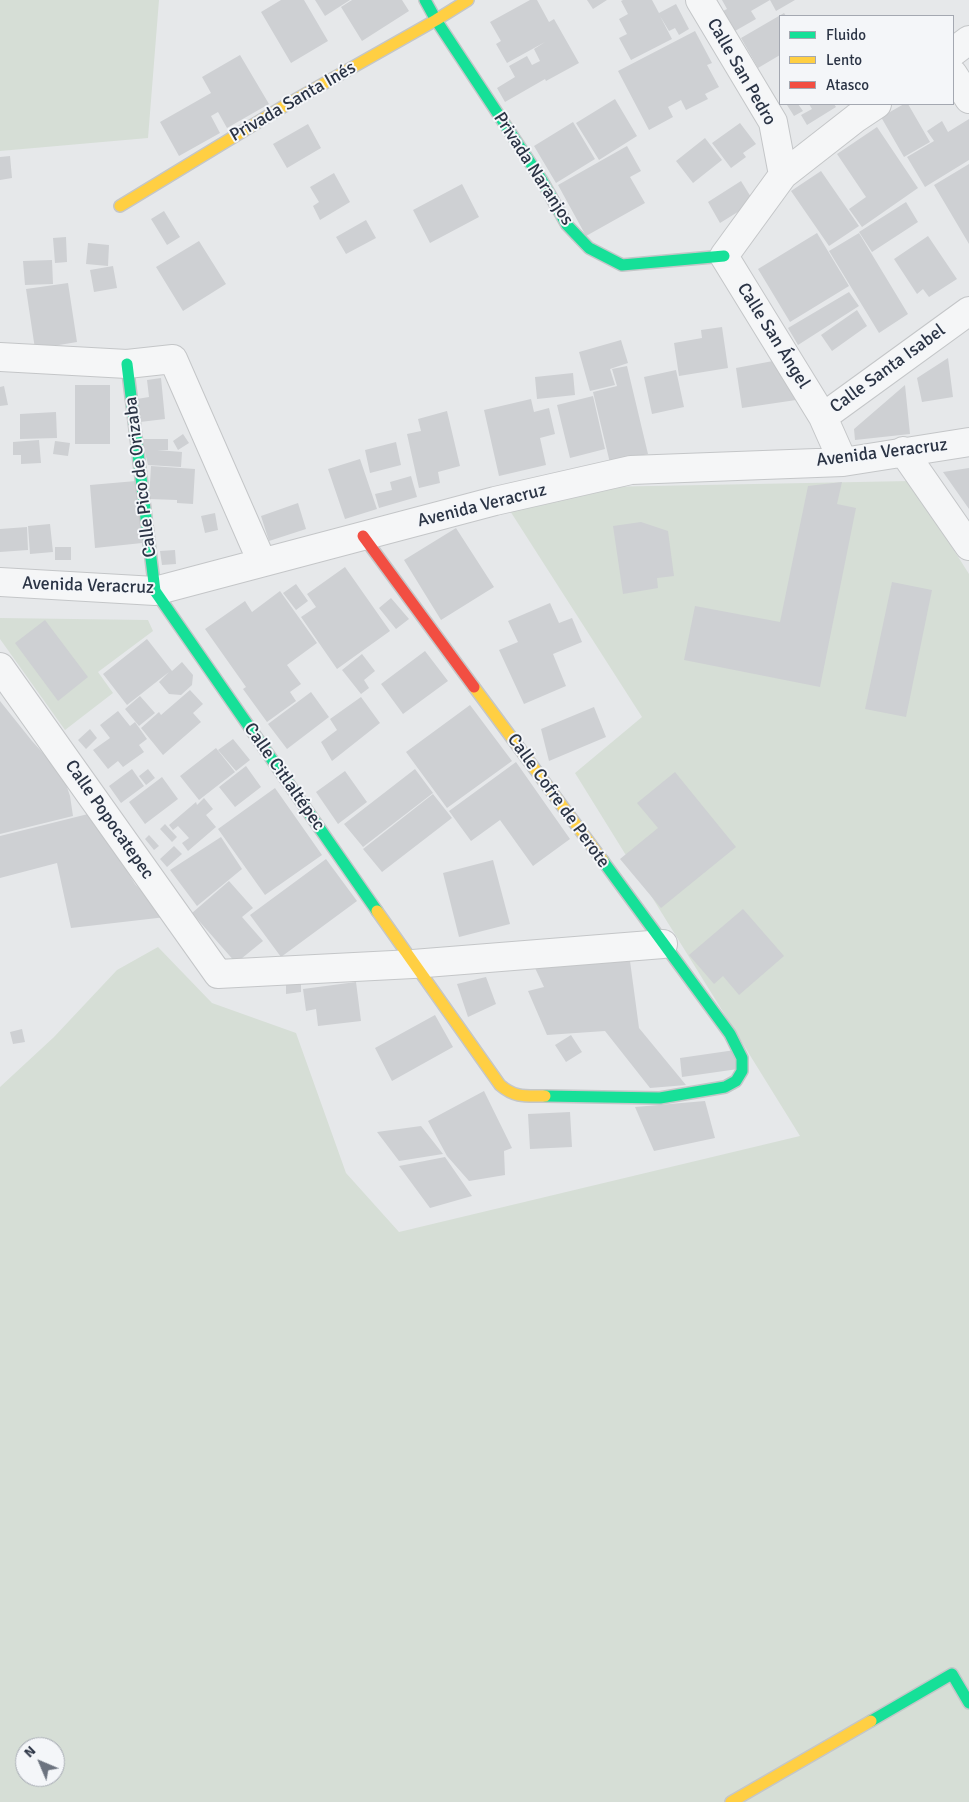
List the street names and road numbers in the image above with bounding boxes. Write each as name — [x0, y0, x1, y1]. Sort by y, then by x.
street label: Calle San Pedro — [702, 15, 780, 129]
street label: Privada Santa Inés — [226, 57, 360, 147]
street label: Privada Naranjos — [488, 108, 578, 230]
street label: Calle San Ángel — [732, 279, 814, 393]
street label: Calle Santa Isabel — [826, 320, 950, 418]
street label: Calle Pico de Orizaba — [120, 395, 162, 559]
street label: Avenida Veracruz — [815, 434, 949, 472]
street label: Avenida Veracruz — [415, 480, 549, 532]
street label: Avenida Veracruz — [22, 573, 154, 599]
street label: Calle Citlaltépec — [239, 719, 329, 835]
street label: Calle Cofre de Perote — [502, 730, 614, 872]
street label: Calle Popocatepec — [60, 756, 158, 884]

